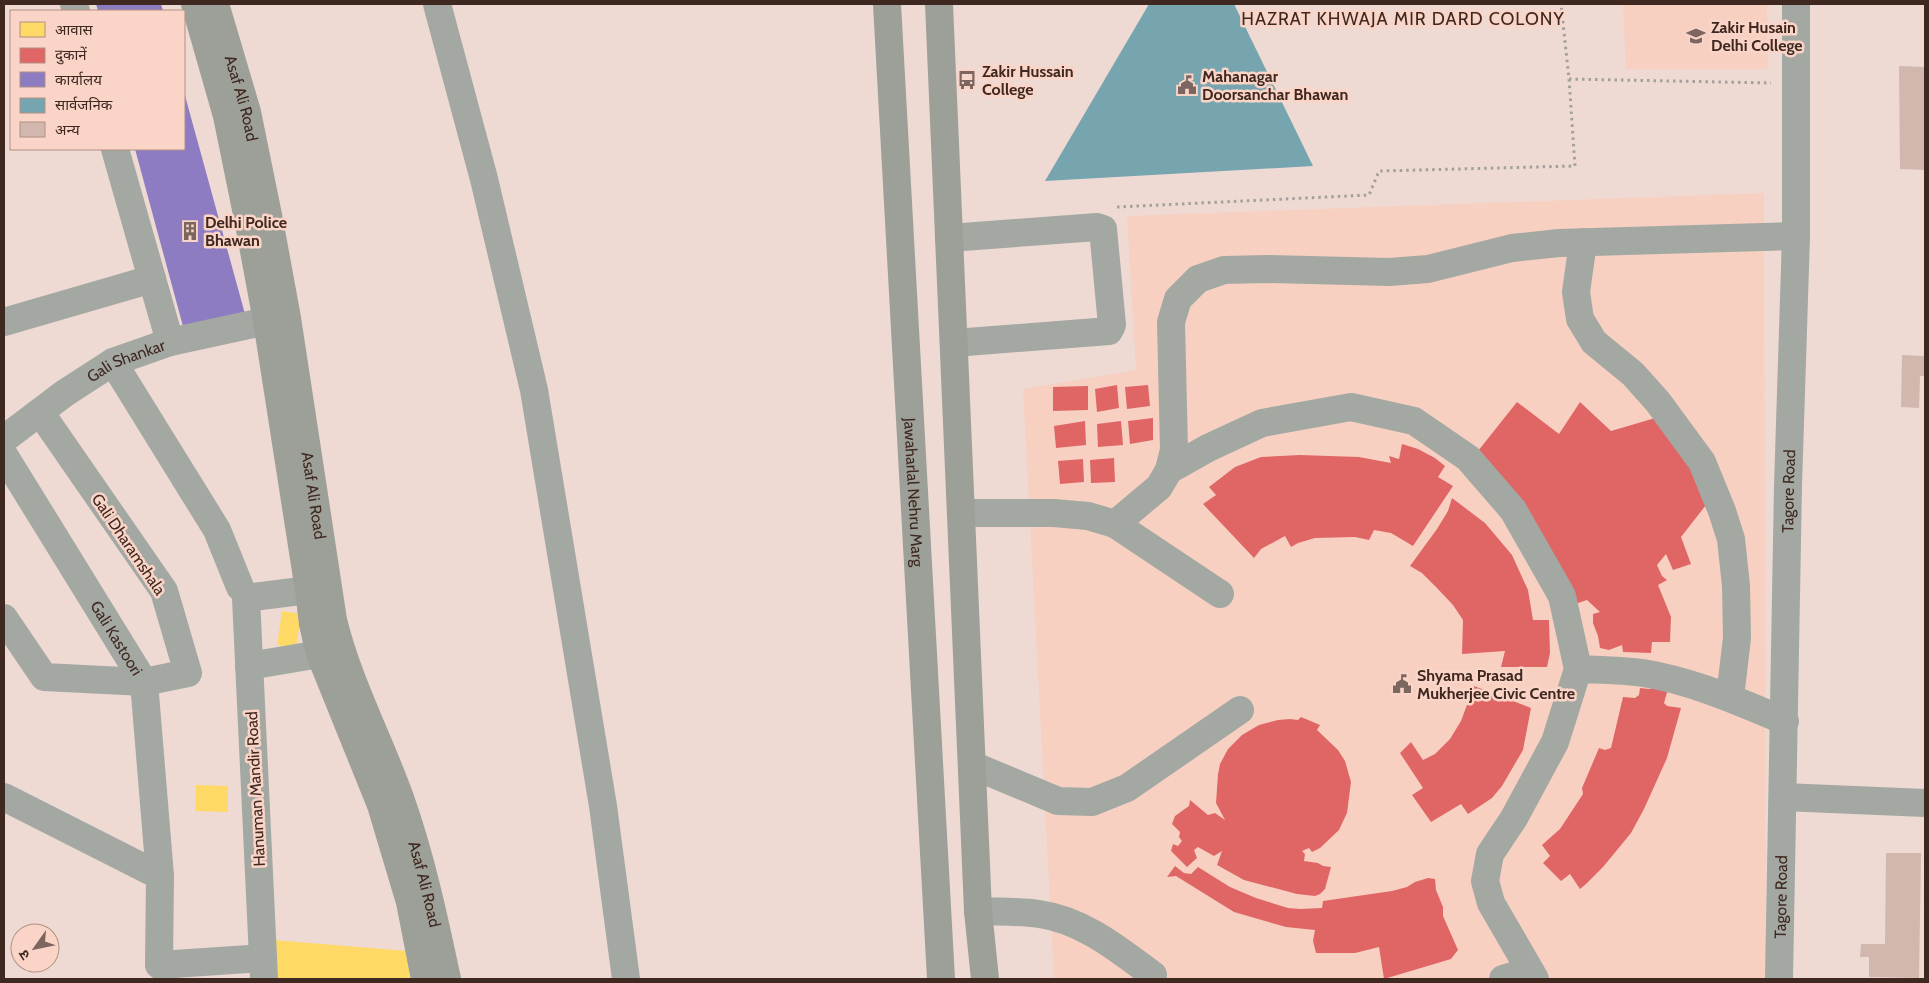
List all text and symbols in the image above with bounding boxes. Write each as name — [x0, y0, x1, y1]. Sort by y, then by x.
district label: HAZRAT KHWAJA MIR DARD COLONY — [1241, 8, 1565, 30]
legend — [10, 10, 185, 150]
place label: Zakir Husain Delhi College — [1711, 18, 1803, 55]
text: आवास — [55, 21, 94, 39]
school or university icon: Zakir Husain Delhi College — [1685, 25, 1707, 47]
text: दुकानें — [55, 46, 87, 65]
street label: Asaf Ali Road — [221, 53, 262, 143]
place label: Zakir Hussain College — [982, 62, 1074, 99]
place label: Mahanagar Doorsanchar Bhawan — [1202, 67, 1348, 104]
bus stop icon: Zakir Hussain College — [956, 69, 978, 91]
text: कार्यालय — [55, 71, 102, 89]
public building icon: Mahanagar Doorsanchar Bhawan — [1176, 74, 1198, 96]
text: सार्वजनिक — [55, 96, 113, 114]
text: अन्य — [55, 121, 80, 139]
place label: Delhi Police Bhawan — [205, 213, 287, 250]
building icon: Delhi Police Bhawan — [179, 220, 201, 242]
street label: Gali Shankar — [83, 335, 168, 386]
street label: Jawaharlal Nehru Marg — [900, 416, 927, 568]
street label: Tagore Road — [1778, 449, 1799, 533]
street label: Asaf Ali Road — [297, 450, 330, 541]
street label: Gali Dharamshala — [88, 490, 170, 599]
street label: Gali Kastoori — [86, 598, 147, 679]
place label: Shyama Prasad Mukherjee Civic Centre — [1417, 666, 1575, 703]
public building icon: Shyama Prasad Mukherjee Civic Centre — [1391, 673, 1413, 695]
street label: Hanuman Mandir Road — [242, 711, 269, 867]
street label: Asaf Ali Road — [404, 839, 444, 929]
street label: Tagore Road — [1771, 855, 1791, 939]
north arrow — [10, 923, 60, 973]
text: उ — [14, 946, 34, 963]

